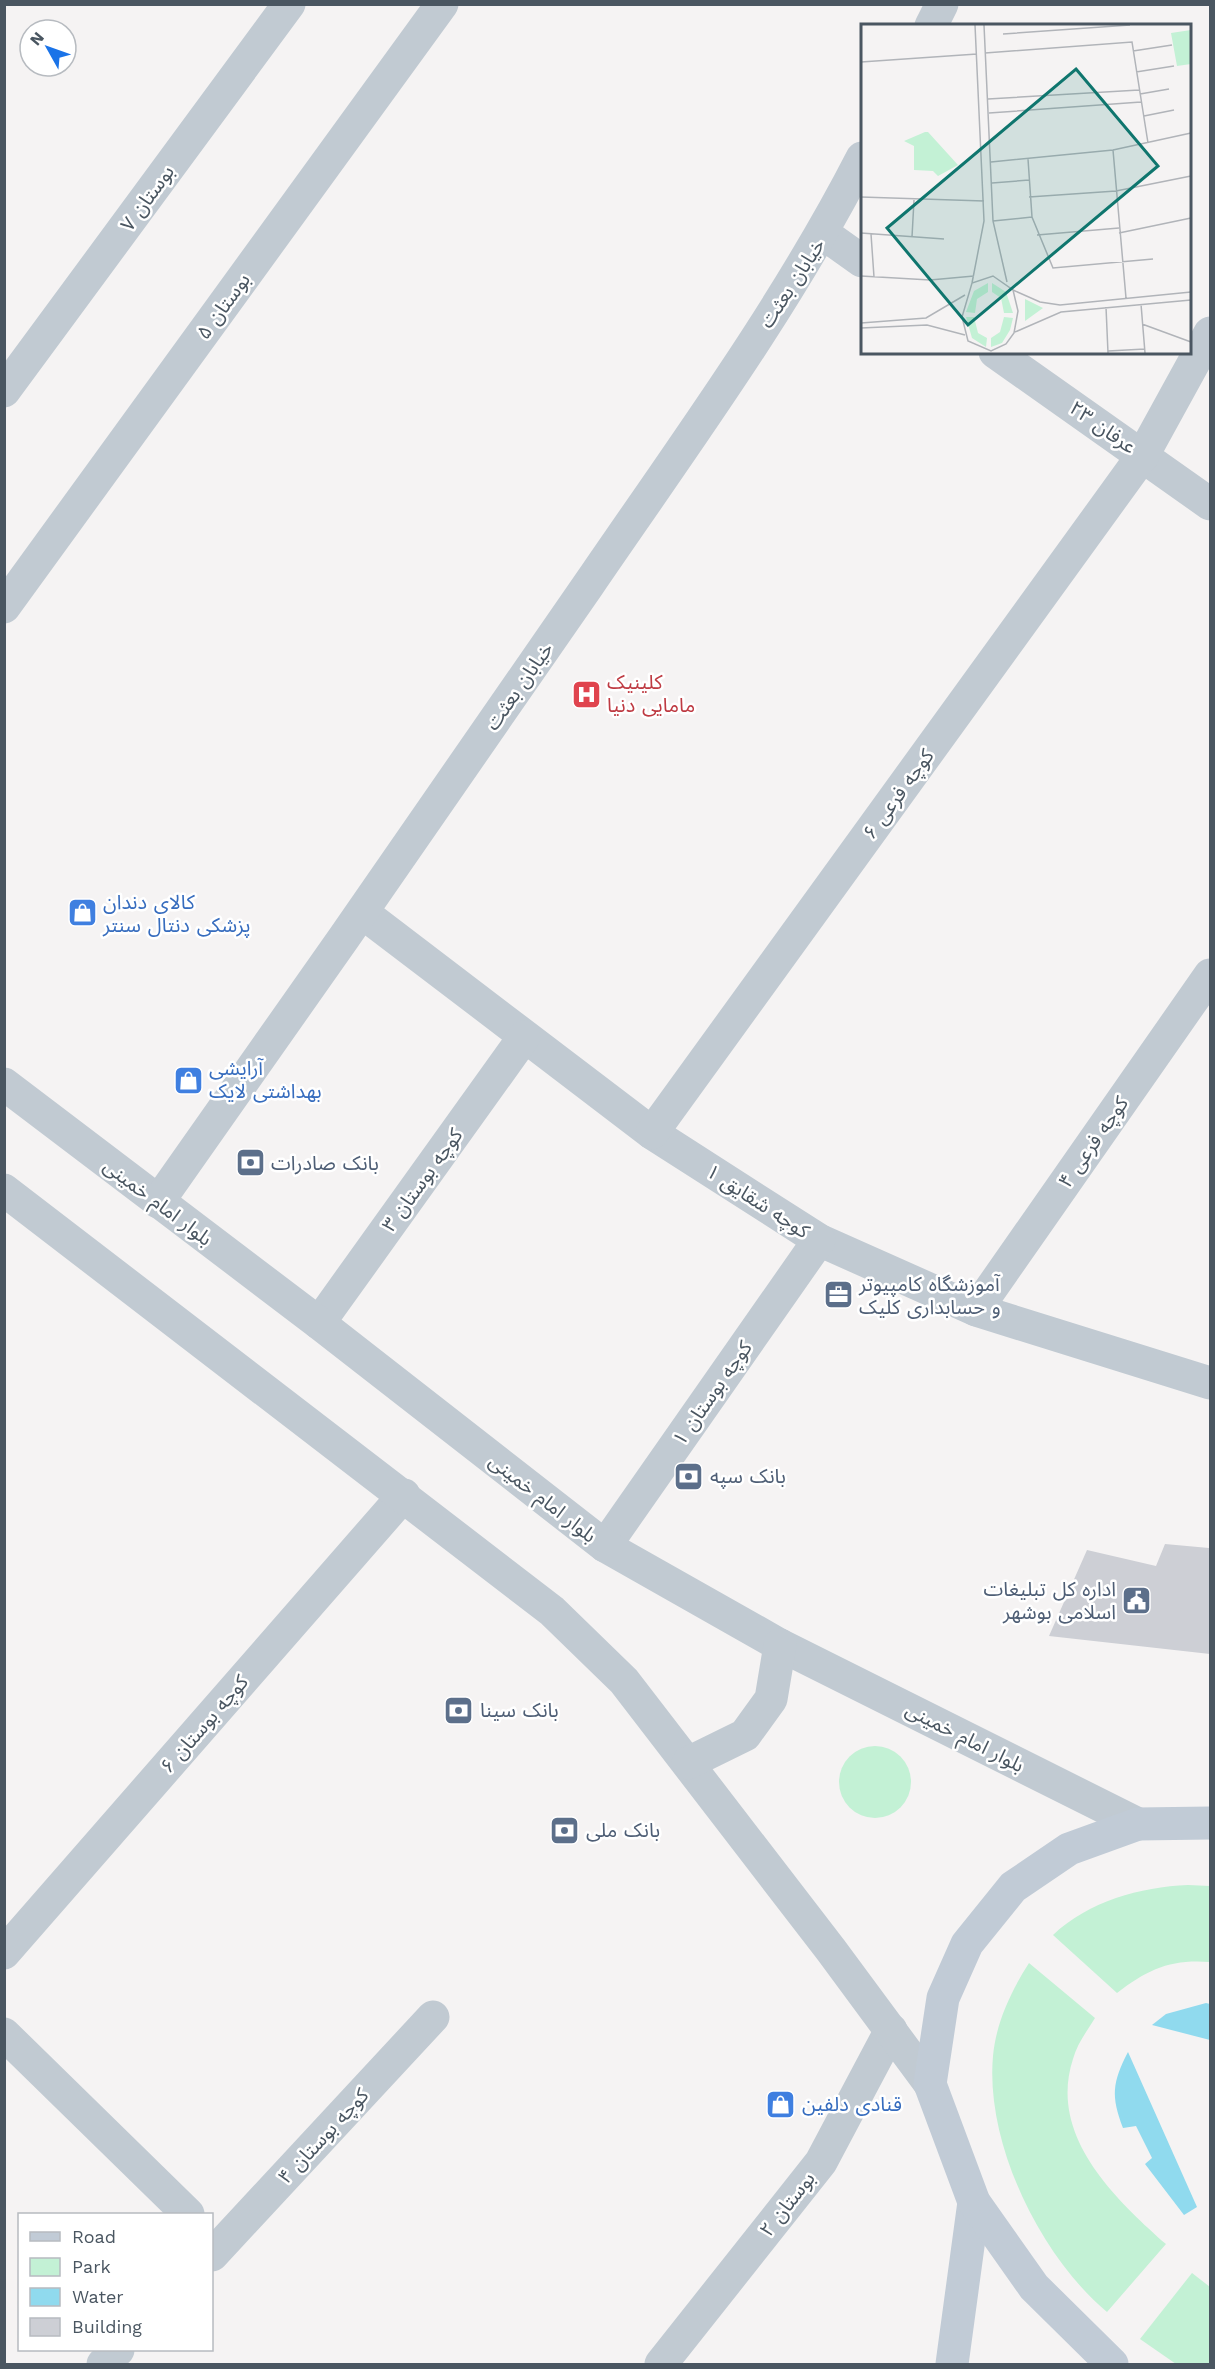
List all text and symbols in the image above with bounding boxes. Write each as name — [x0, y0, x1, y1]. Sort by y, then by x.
north arrow — [18, 18, 78, 78]
inset map — [861, 24, 1191, 354]
text: N — [26, 28, 48, 49]
street label: بوستان ۷ — [115, 160, 179, 236]
street label: خیابان بعثت — [754, 234, 830, 332]
street label: بوستان ۵ — [191, 268, 255, 344]
street label: عرفان ۲۳ — [1065, 395, 1141, 459]
street label: خیابان بعثت — [480, 637, 558, 735]
place label: کلینیک مامایی دنیا — [607, 670, 695, 717]
hospital icon: کلینیک مامایی دنیا — [570, 678, 602, 710]
street label: کوچه فرعی ۶ — [857, 744, 940, 844]
place label: کالای دندان پزشکی دنتال سنتر — [102, 890, 251, 938]
shop icon: کالای دندان پزشکی دنتال سنتر — [66, 897, 98, 929]
place label: آرایشی بهداشتی لایک — [209, 1056, 322, 1103]
shop icon: آرایشی بهداشتی لایک — [172, 1064, 204, 1096]
street label: کوچه فرعی ۴ — [1053, 1091, 1134, 1193]
street label: کوچه بوستان ۳ — [377, 1123, 469, 1237]
bank icon: بانک صادرات — [234, 1147, 266, 1179]
place label: بانک صادرات — [271, 1151, 379, 1175]
street label: بلوار امام خمینی — [97, 1153, 217, 1253]
street label: کوچه شقایق ۱ — [701, 1159, 815, 1244]
place label: آموزشگاه کامپیوتر و حسابداری کلیک — [858, 1272, 1001, 1319]
office icon: آموزشگاه کامپیوتر و حسابداری کلیک — [822, 1279, 854, 1311]
street label: کوچه بوستان ۱ — [667, 1336, 758, 1450]
street label: بلوار امام خمینی — [483, 1449, 601, 1550]
bank icon: بانک سپه — [673, 1460, 705, 1492]
place label: بانک سپه — [710, 1464, 786, 1489]
place label: اداره کل تبلیغات اسلامی بوشهر — [983, 1577, 1116, 1624]
public building icon: اداره کل تبلیغات اسلامی بوشهر — [1121, 1585, 1153, 1617]
street label: کوچه بوستان ۶ — [155, 1670, 254, 1779]
bank icon: بانک سینا — [443, 1694, 475, 1726]
street label: بلوار امام خمینی — [900, 1697, 1028, 1780]
place label: بانک سینا — [480, 1698, 559, 1722]
bank icon: بانک ملی — [549, 1814, 581, 1846]
place label: بانک ملی — [586, 1818, 660, 1842]
street label: کوچه بوستان ۴ — [273, 2083, 375, 2189]
shop icon: قنادی دلفین — [765, 2088, 797, 2120]
place label: قنادی دلفین — [802, 2092, 902, 2116]
street label: بوستان ۲ — [754, 2167, 820, 2241]
legend — [18, 2213, 213, 2351]
text: Road — [72, 2226, 116, 2247]
text: Park — [72, 2256, 111, 2277]
text: Water — [72, 2286, 124, 2307]
text: Building — [72, 2316, 142, 2337]

